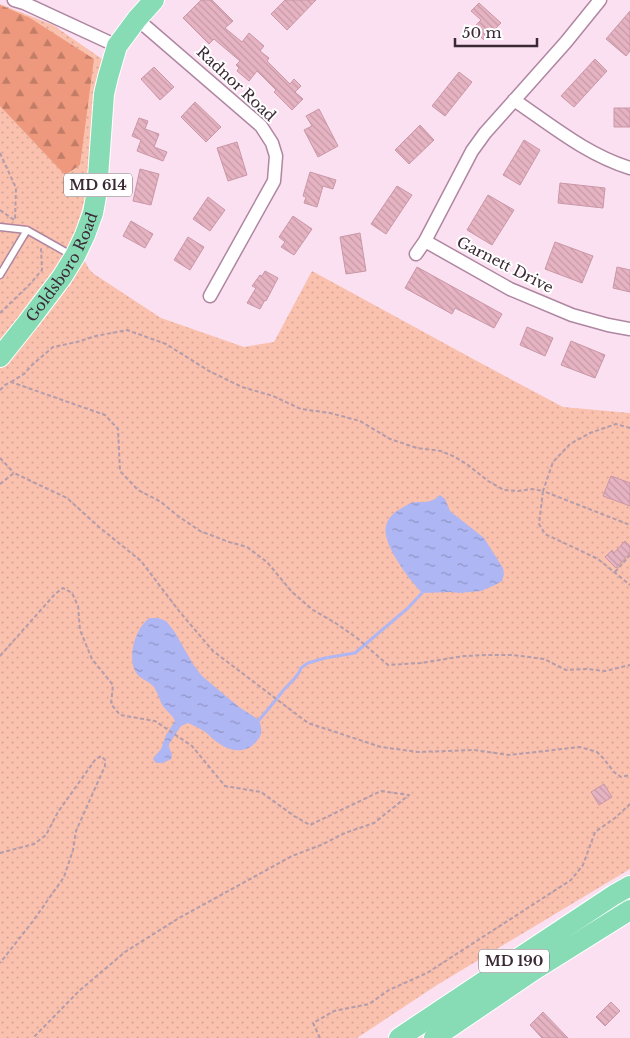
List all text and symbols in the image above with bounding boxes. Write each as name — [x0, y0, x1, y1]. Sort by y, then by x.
scale bar — [455, 15, 538, 47]
text: 50 m — [462, 23, 502, 42]
street label: Radnor Road — [193, 42, 280, 125]
road number: MD 614 — [64, 174, 132, 196]
street label: Goldsboro Road — [22, 209, 101, 325]
street label: Garnett Drive — [454, 232, 557, 297]
road number: MD 190 — [479, 949, 549, 972]

